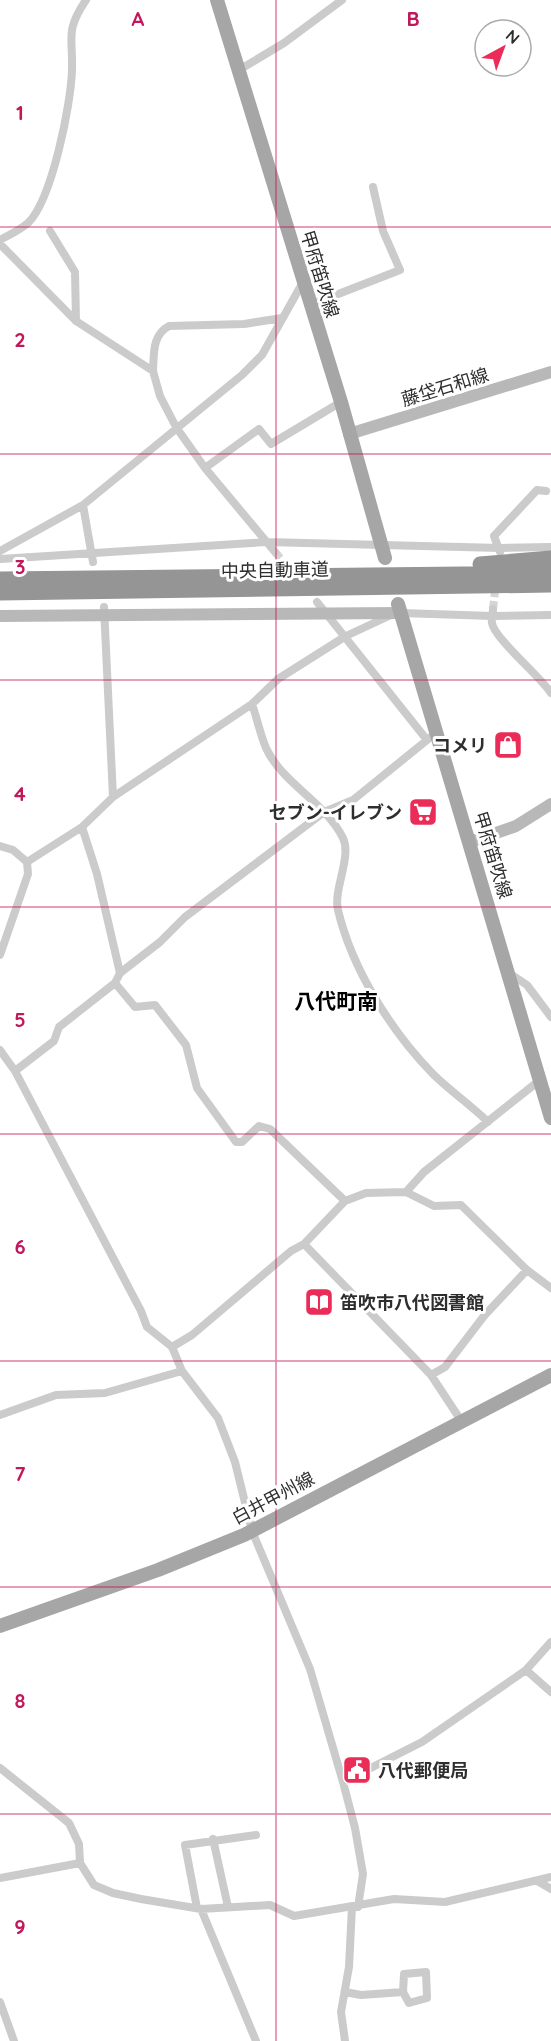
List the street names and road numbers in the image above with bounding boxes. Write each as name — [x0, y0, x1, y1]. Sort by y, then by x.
street label: 甲府笛吹線 — [296, 228, 344, 320]
street label: 藤垈石和線 — [399, 363, 491, 411]
street label: 中央自動車道 — [221, 558, 329, 582]
street label: 甲府笛吹線 — [469, 809, 517, 901]
street label: 白井甲州線 — [228, 1467, 318, 1529]

